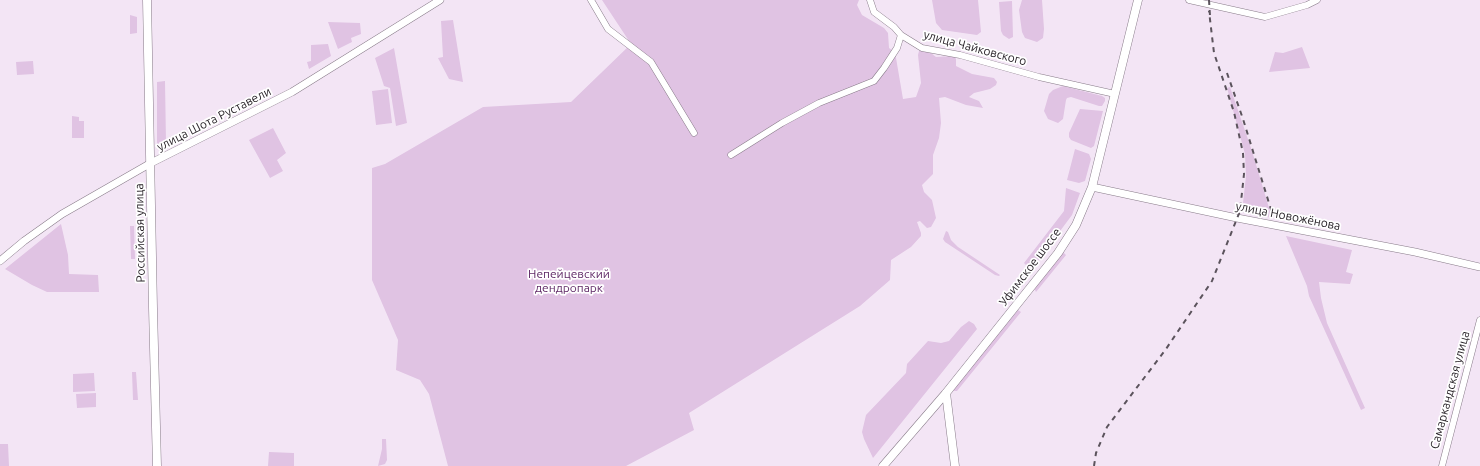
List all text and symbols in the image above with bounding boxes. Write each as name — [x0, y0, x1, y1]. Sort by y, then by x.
street label: улица Чайковского — [922, 27, 1028, 69]
street label: улица Шота Руставели — [155, 84, 273, 154]
street label: Российская улица — [132, 183, 148, 283]
street label: улица Новожёнова — [1234, 199, 1342, 233]
street label: Уфимское шоссе — [996, 225, 1064, 309]
park label: Непейцевский дендропарк — [528, 267, 610, 295]
street label: Самаркандская улица — [1427, 329, 1473, 451]

